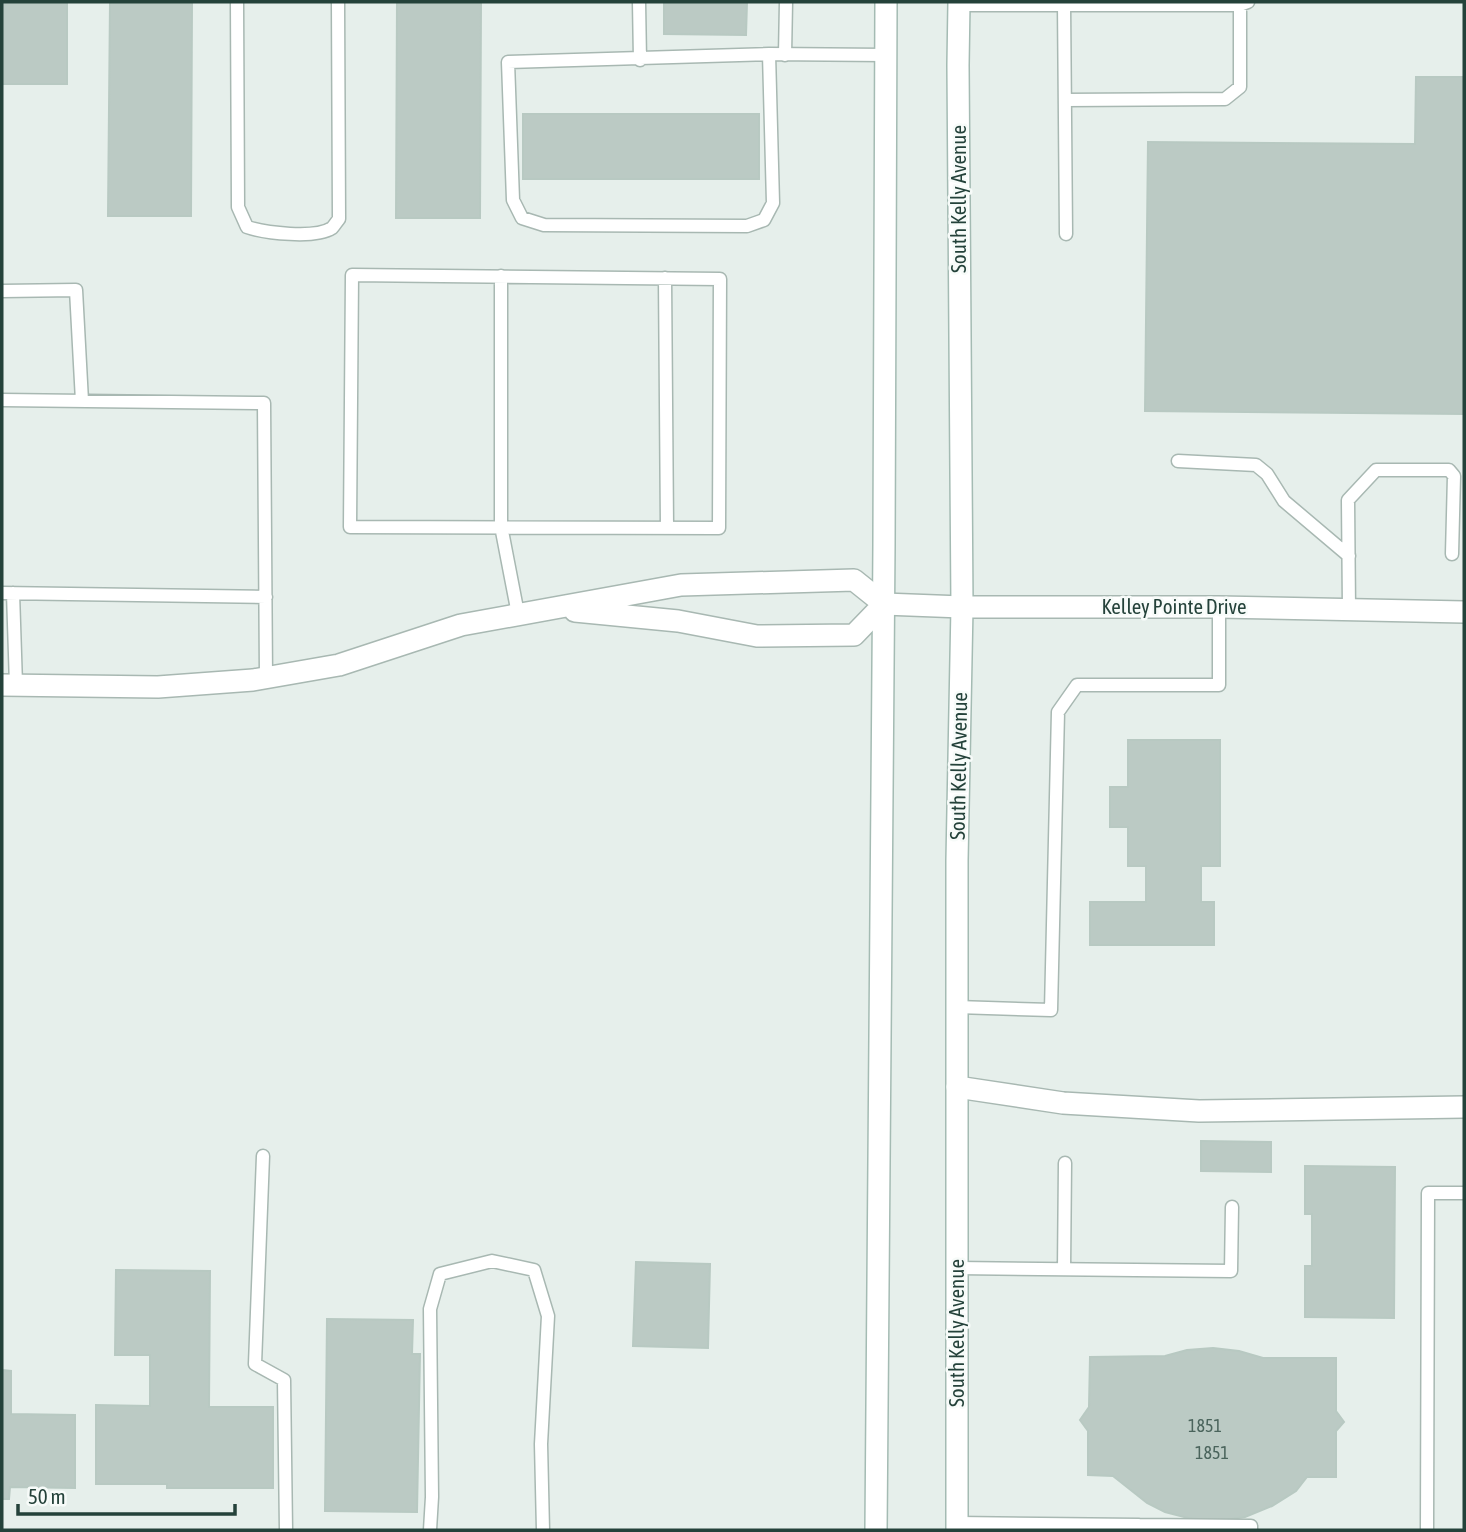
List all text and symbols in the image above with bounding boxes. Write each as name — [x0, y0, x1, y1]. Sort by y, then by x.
street label: South Kelly Avenue — [946, 125, 970, 273]
street label: Kelley Pointe Drive — [1101, 594, 1247, 618]
street label: South Kelly Avenue — [945, 692, 971, 840]
street label: South Kelly Avenue — [944, 1259, 968, 1407]
house number: 1851 — [1188, 1415, 1222, 1436]
house number: 1851 — [1195, 1442, 1229, 1463]
scale bar — [18, 1472, 234, 1516]
text: 50 m — [28, 1484, 66, 1508]

